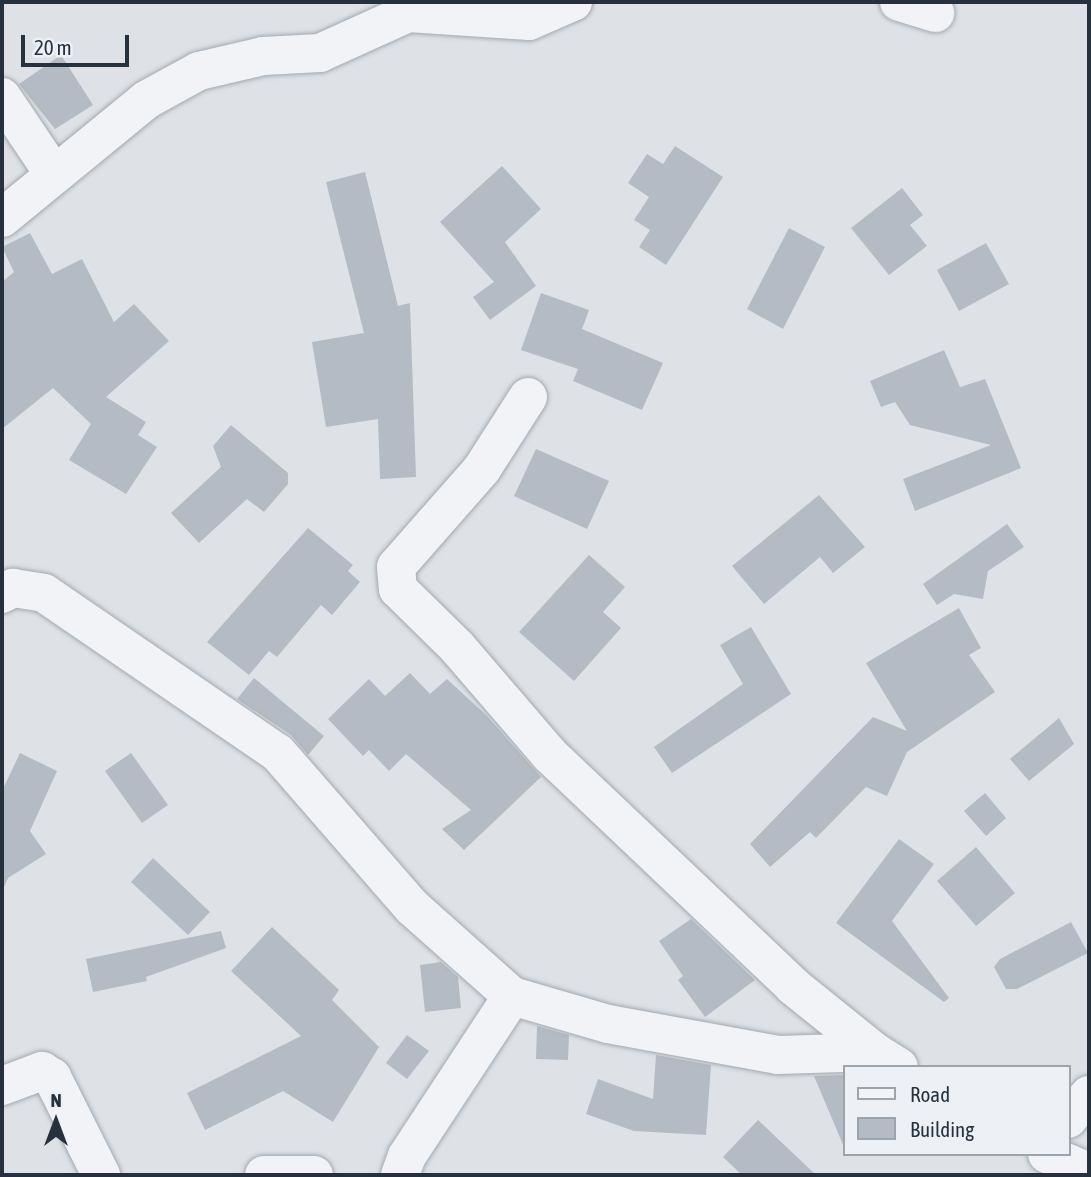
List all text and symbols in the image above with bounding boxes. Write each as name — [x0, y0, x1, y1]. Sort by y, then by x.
scale bar — [24, 21, 133, 65]
text: 20 m — [34, 35, 72, 59]
legend — [842, 1065, 1070, 1156]
text: Road — [910, 1082, 950, 1106]
north arrow — [21, 1086, 91, 1156]
text: N — [50, 1089, 62, 1111]
text: Building — [910, 1117, 974, 1141]

